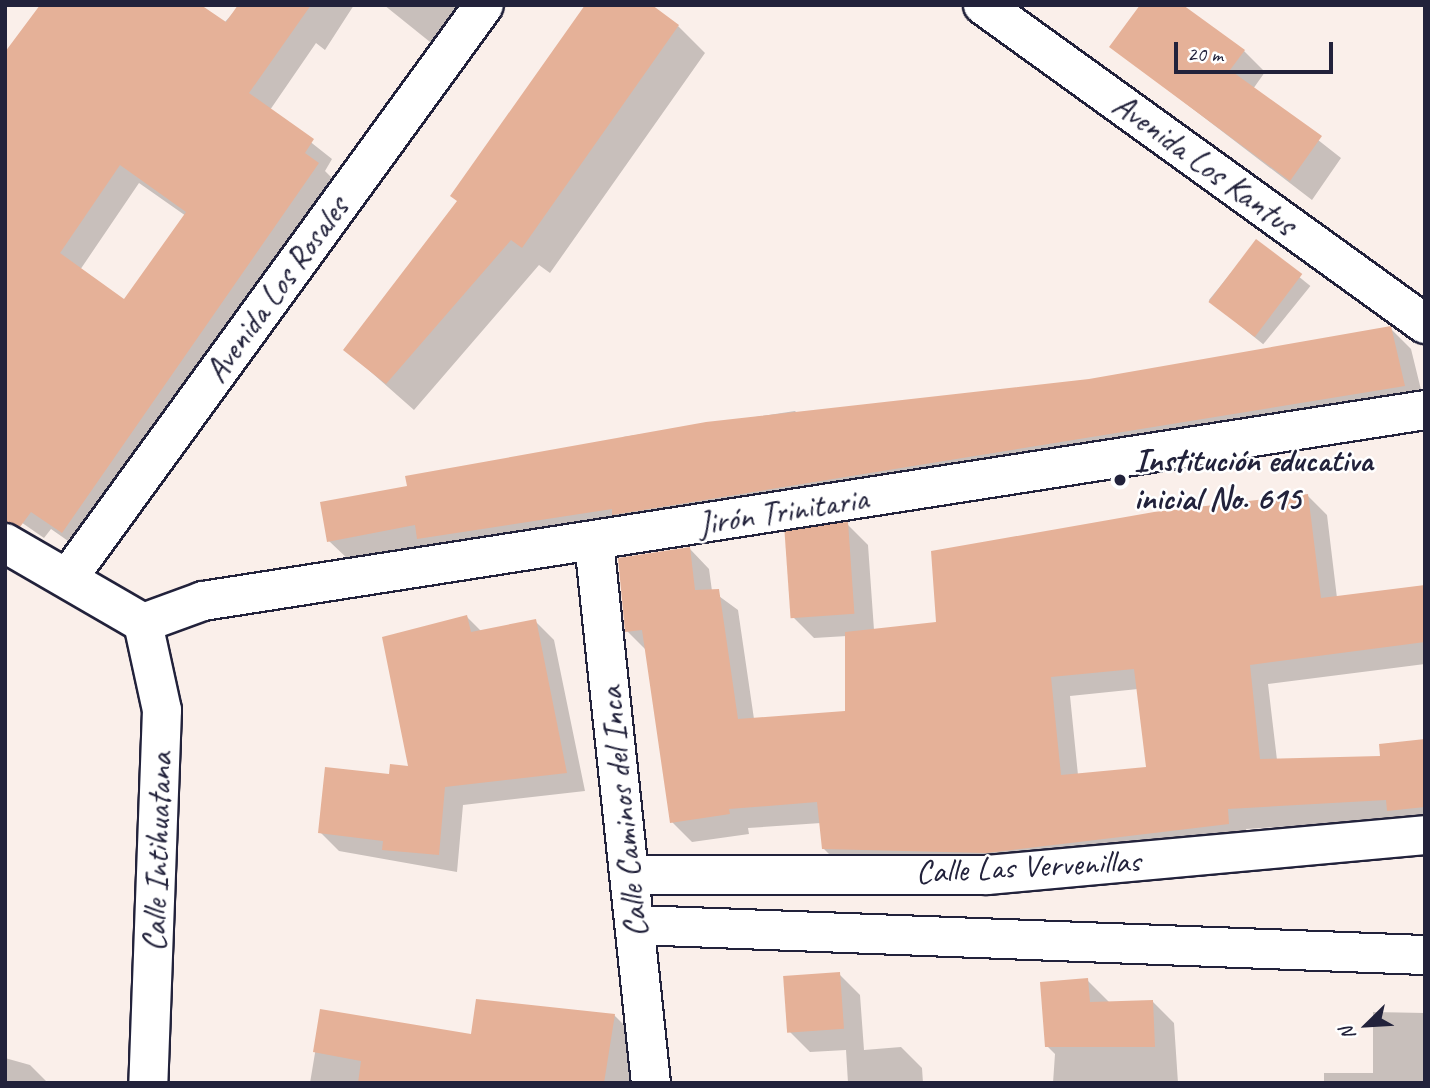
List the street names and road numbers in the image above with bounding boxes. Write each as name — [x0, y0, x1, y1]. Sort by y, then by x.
street label: Avenida Los Kantus — [1104, 85, 1304, 245]
street label: Avenida Los Rosales — [196, 190, 358, 390]
street label: Jirón Trinitaria — [696, 479, 870, 545]
street label: Calle Caminos del Inca — [591, 685, 657, 939]
street label: Calle Intihuatana — [135, 752, 181, 952]
street label: Calle Las Vervenillas — [915, 841, 1141, 893]

